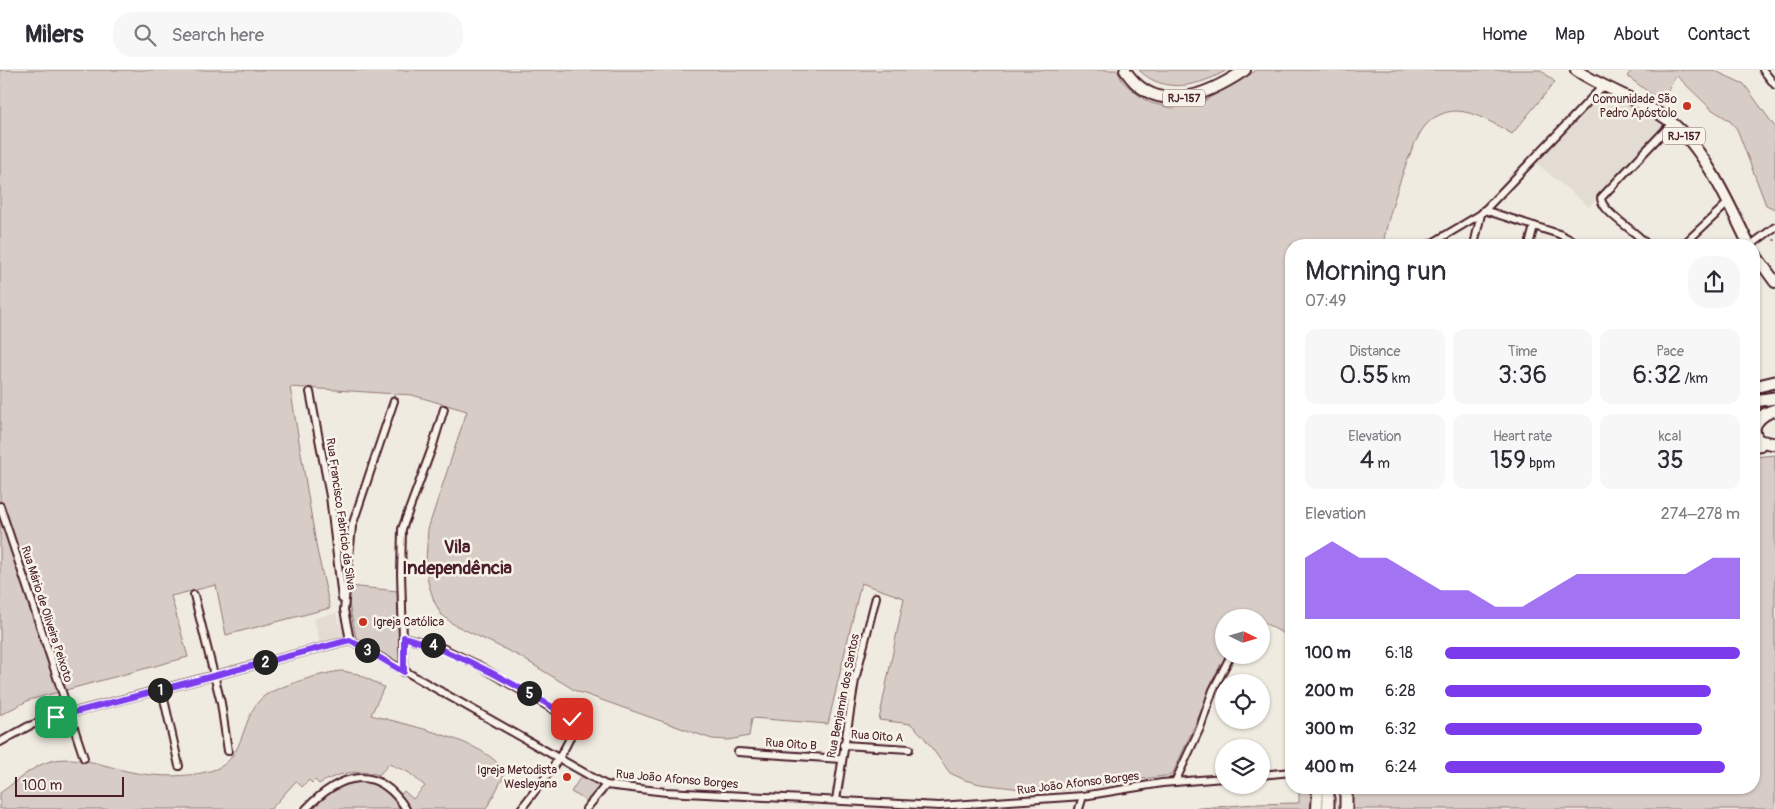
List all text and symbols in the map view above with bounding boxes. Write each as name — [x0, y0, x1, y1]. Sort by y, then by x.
search box — [113, 12, 463, 57]
text: Milers — [25, 20, 83, 49]
icon: search — [131, 21, 159, 49]
text: Search here — [171, 23, 264, 47]
text: Home — [1482, 23, 1527, 46]
text: Map — [1555, 23, 1585, 46]
text: About — [1613, 23, 1659, 46]
text: Contact — [1687, 23, 1750, 46]
road number: RJ-157 — [1163, 89, 1205, 106]
place label: Comunidade São Pedro Apóstolo — [1592, 92, 1678, 121]
marker: Comunidade São Pedro Apóstolo — [1681, 100, 1693, 112]
road number: RJ-157 — [1663, 128, 1705, 144]
text: Morning run — [1305, 254, 1447, 289]
button: share — [1688, 256, 1740, 308]
text: 07:49 — [1305, 291, 1346, 311]
text: Distance — [1349, 343, 1400, 360]
text: Time — [1508, 343, 1537, 360]
text: Pace — [1656, 343, 1684, 360]
text: 0.55 — [1339, 360, 1389, 391]
text: 3:36 — [1498, 360, 1547, 391]
text: 6:32 — [1632, 360, 1682, 391]
text: km — [1389, 370, 1410, 387]
text: /km — [1682, 370, 1708, 387]
text: Elevation — [1348, 428, 1402, 445]
text: Heart rate — [1493, 428, 1552, 445]
text: kcal — [1659, 428, 1682, 445]
street label: Rua Francisco Fabrício da Silva — [322, 437, 359, 591]
text: 4 — [1360, 445, 1374, 476]
text: 159 — [1490, 445, 1526, 476]
text: 35 — [1656, 445, 1684, 476]
text: m — [1374, 455, 1390, 472]
text: bpm — [1526, 455, 1555, 472]
text: Elevation — [1305, 504, 1366, 524]
text: 274–278 m — [1661, 504, 1740, 524]
district label: Vila Independência — [402, 536, 512, 580]
street label: Rua Mário de Oliveira Peixoto — [17, 544, 76, 685]
north arrow — [1215, 609, 1270, 664]
map controls — [1215, 609, 1270, 794]
place label: Igreja Católica — [373, 615, 444, 630]
marker: Igreja Católica — [357, 616, 369, 628]
pin: 4 — [420, 632, 446, 658]
street label: Rua Benjamin dos Santos — [824, 632, 863, 760]
text: 4 — [429, 637, 438, 654]
pin: 3 — [354, 638, 380, 662]
text: 3 — [364, 642, 371, 659]
text: 100 m — [1305, 643, 1351, 663]
text: 6:18 — [1385, 643, 1413, 663]
pin: 2 — [252, 650, 278, 674]
text: 2 — [262, 654, 269, 671]
button: locate — [1215, 674, 1270, 729]
pin: 1 — [148, 678, 172, 702]
pin: 5 — [516, 680, 542, 706]
text: 200 m — [1305, 681, 1353, 701]
text: 6:28 — [1385, 681, 1416, 701]
text: 1 — [158, 682, 163, 699]
text: 5 — [526, 685, 533, 702]
pin — [35, 696, 77, 738]
pin — [551, 698, 593, 740]
icon: arrive — [42, 703, 70, 731]
icon: check — [558, 705, 586, 733]
text: 300 m — [1305, 719, 1353, 739]
text: 6:32 — [1385, 719, 1416, 739]
street label: Rua Oito A — [850, 727, 904, 746]
street label: Rua Oito B — [765, 735, 817, 754]
button: layers — [1215, 739, 1270, 794]
text: 400 m — [1305, 757, 1354, 777]
text: 6:24 — [1385, 757, 1417, 777]
place label: Igreja Metodista Wesleyana — [477, 763, 557, 792]
street label: Rua João Afonso Borges — [615, 767, 739, 792]
street label: Rua João Afonso Borges — [1016, 769, 1140, 798]
marker: Igreja Metodista Wesleyana — [561, 771, 573, 783]
scale bar — [15, 774, 124, 797]
text: 100 m — [22, 777, 62, 794]

